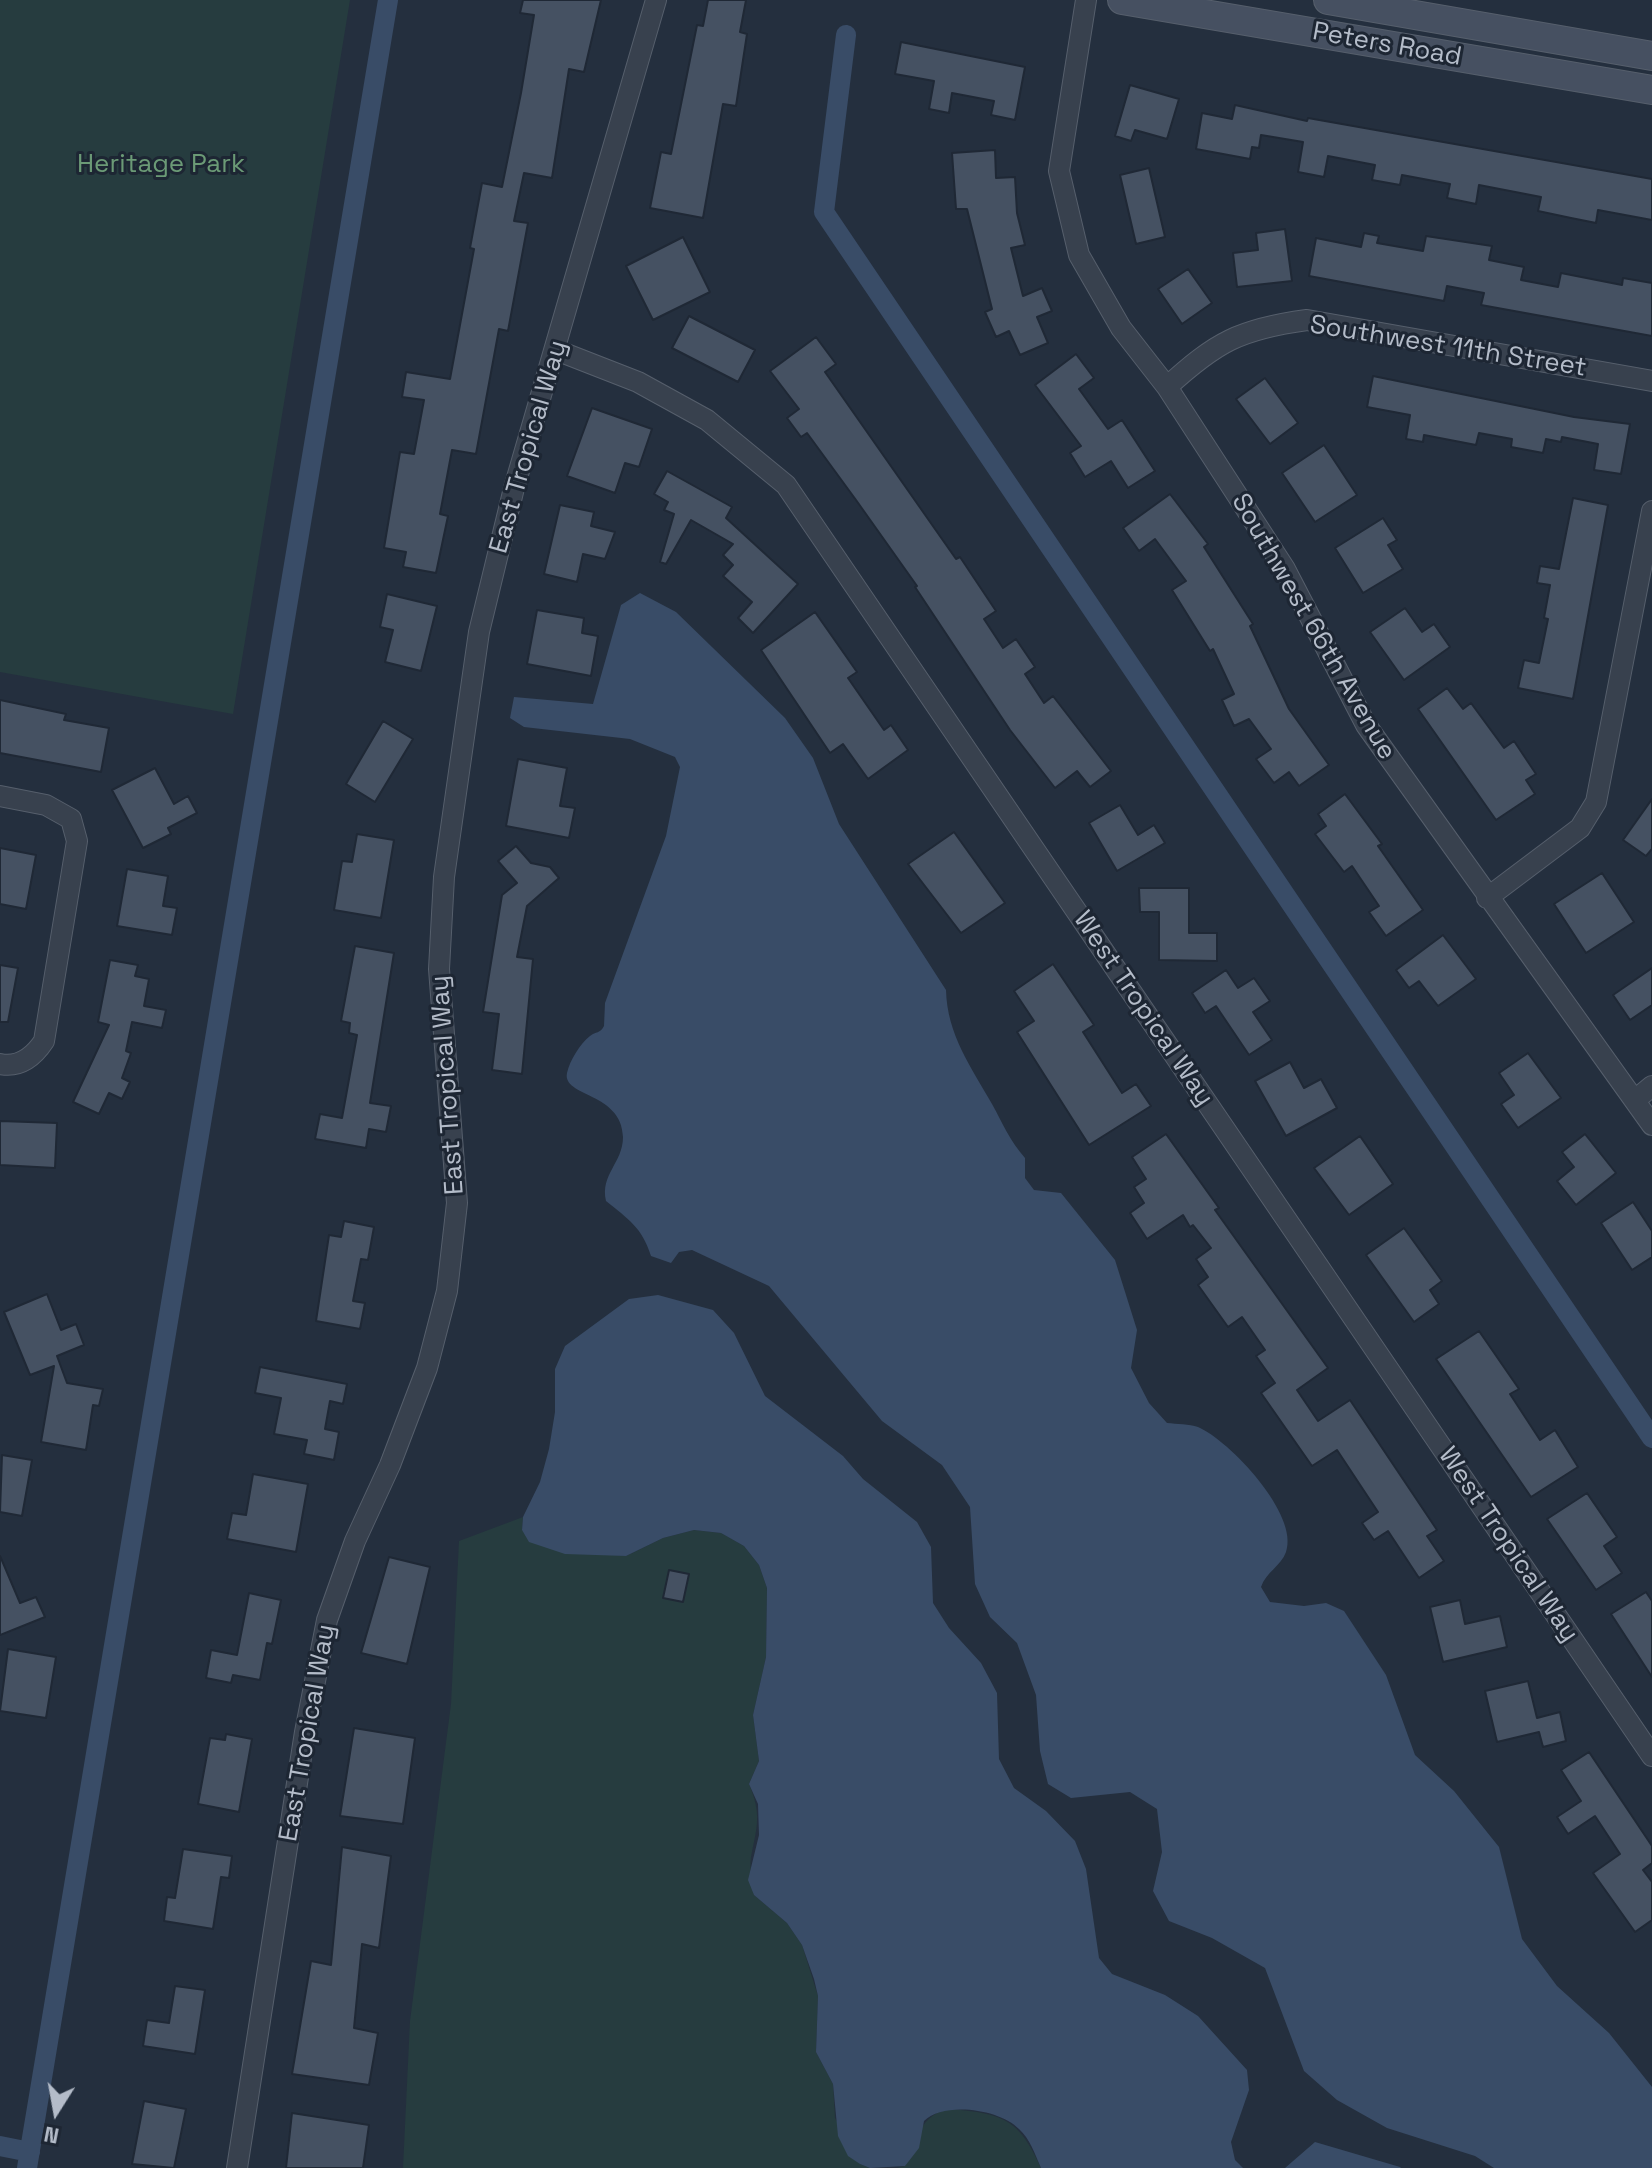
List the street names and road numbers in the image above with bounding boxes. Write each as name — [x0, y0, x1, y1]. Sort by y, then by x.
street label: Peters Road — [1310, 17, 1464, 73]
street label: Southwest 11th Street — [1308, 310, 1588, 384]
street label: East Tropical Way — [484, 337, 574, 557]
street label: Southwest 66th Avenue — [1224, 488, 1402, 766]
street label: West Tropical Way — [1066, 906, 1220, 1112]
street label: East Tropical Way — [425, 974, 471, 1196]
street label: West Tropical Way — [1431, 1442, 1585, 1648]
street label: East Tropical Way — [274, 1622, 342, 1844]

